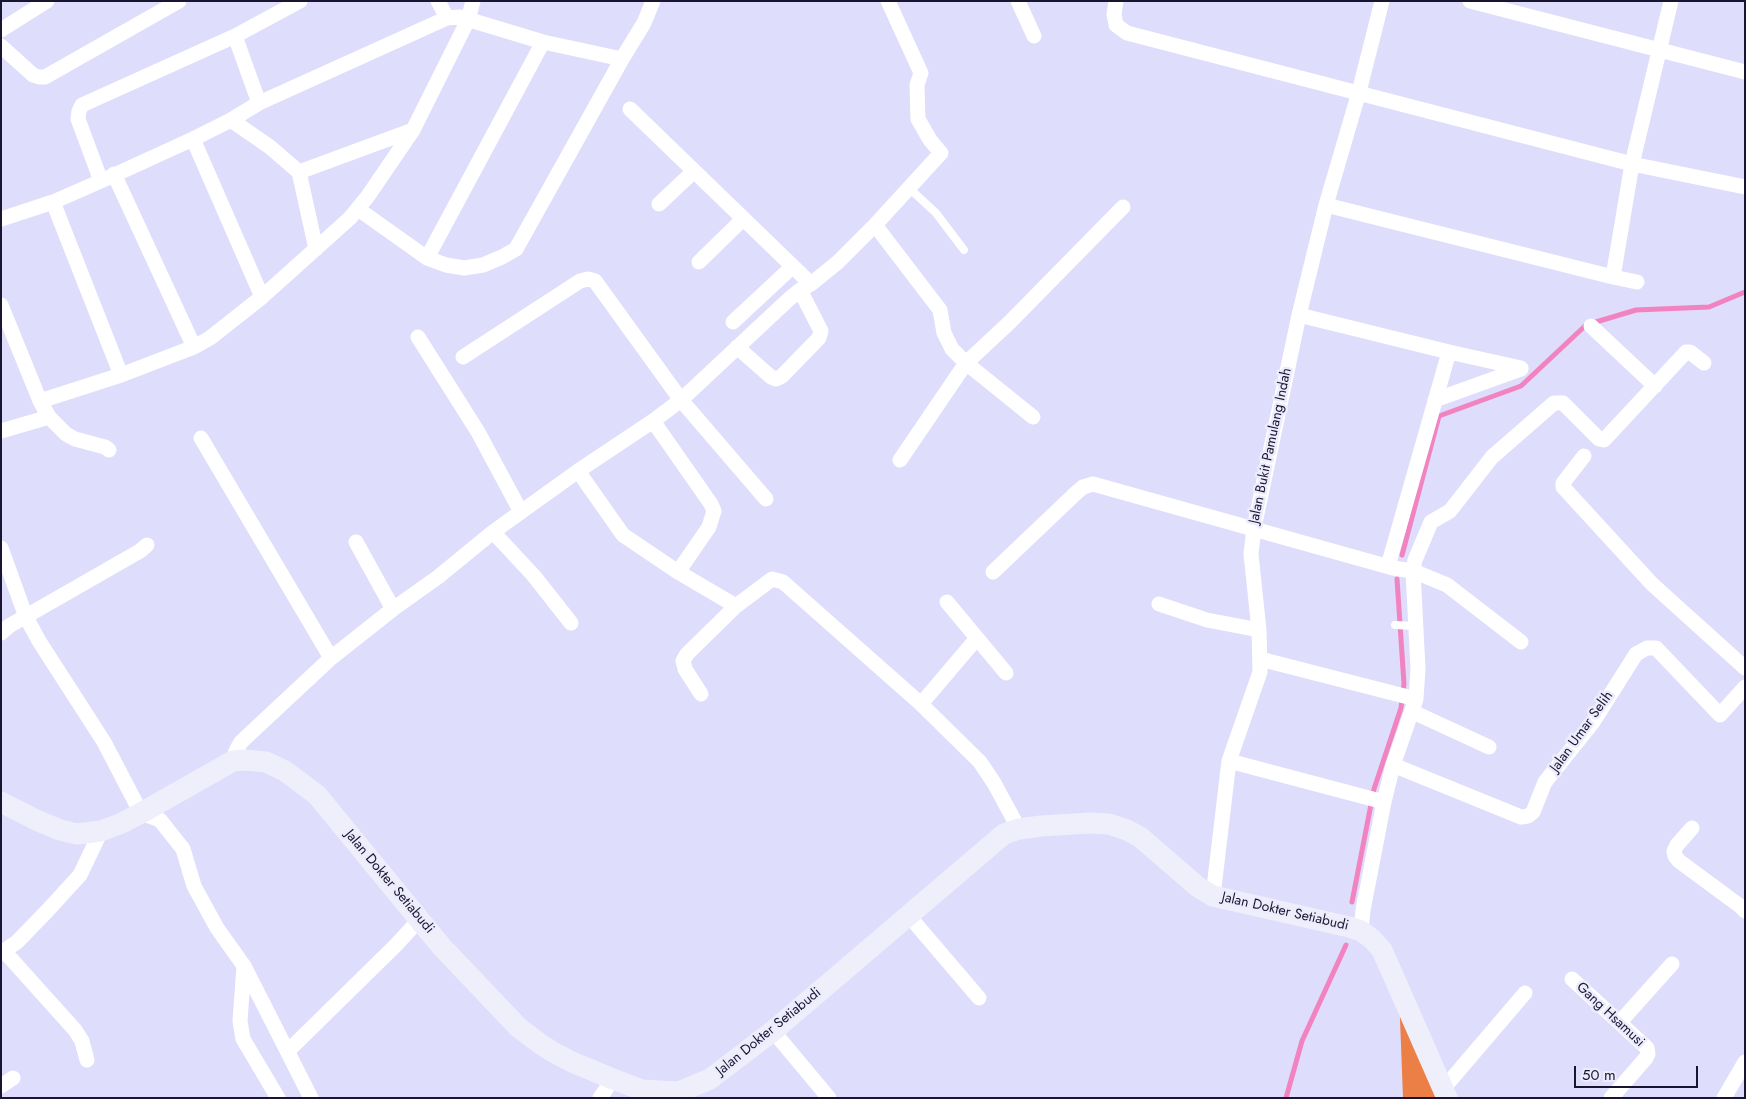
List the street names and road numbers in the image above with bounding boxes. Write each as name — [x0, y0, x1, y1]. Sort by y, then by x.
street label: Jalan Bukit Pamulang Indah — [1246, 367, 1296, 525]
street label: Jalan Umar Selih — [1547, 688, 1617, 776]
street label: Jalan Dokter Setiabudi — [341, 827, 437, 937]
street label: Jalan Dokter Setiabudi — [1220, 889, 1350, 935]
street label: Gang Hsamusi — [1572, 979, 1648, 1051]
street label: Jalan Dokter Setiabudi — [713, 985, 825, 1079]

